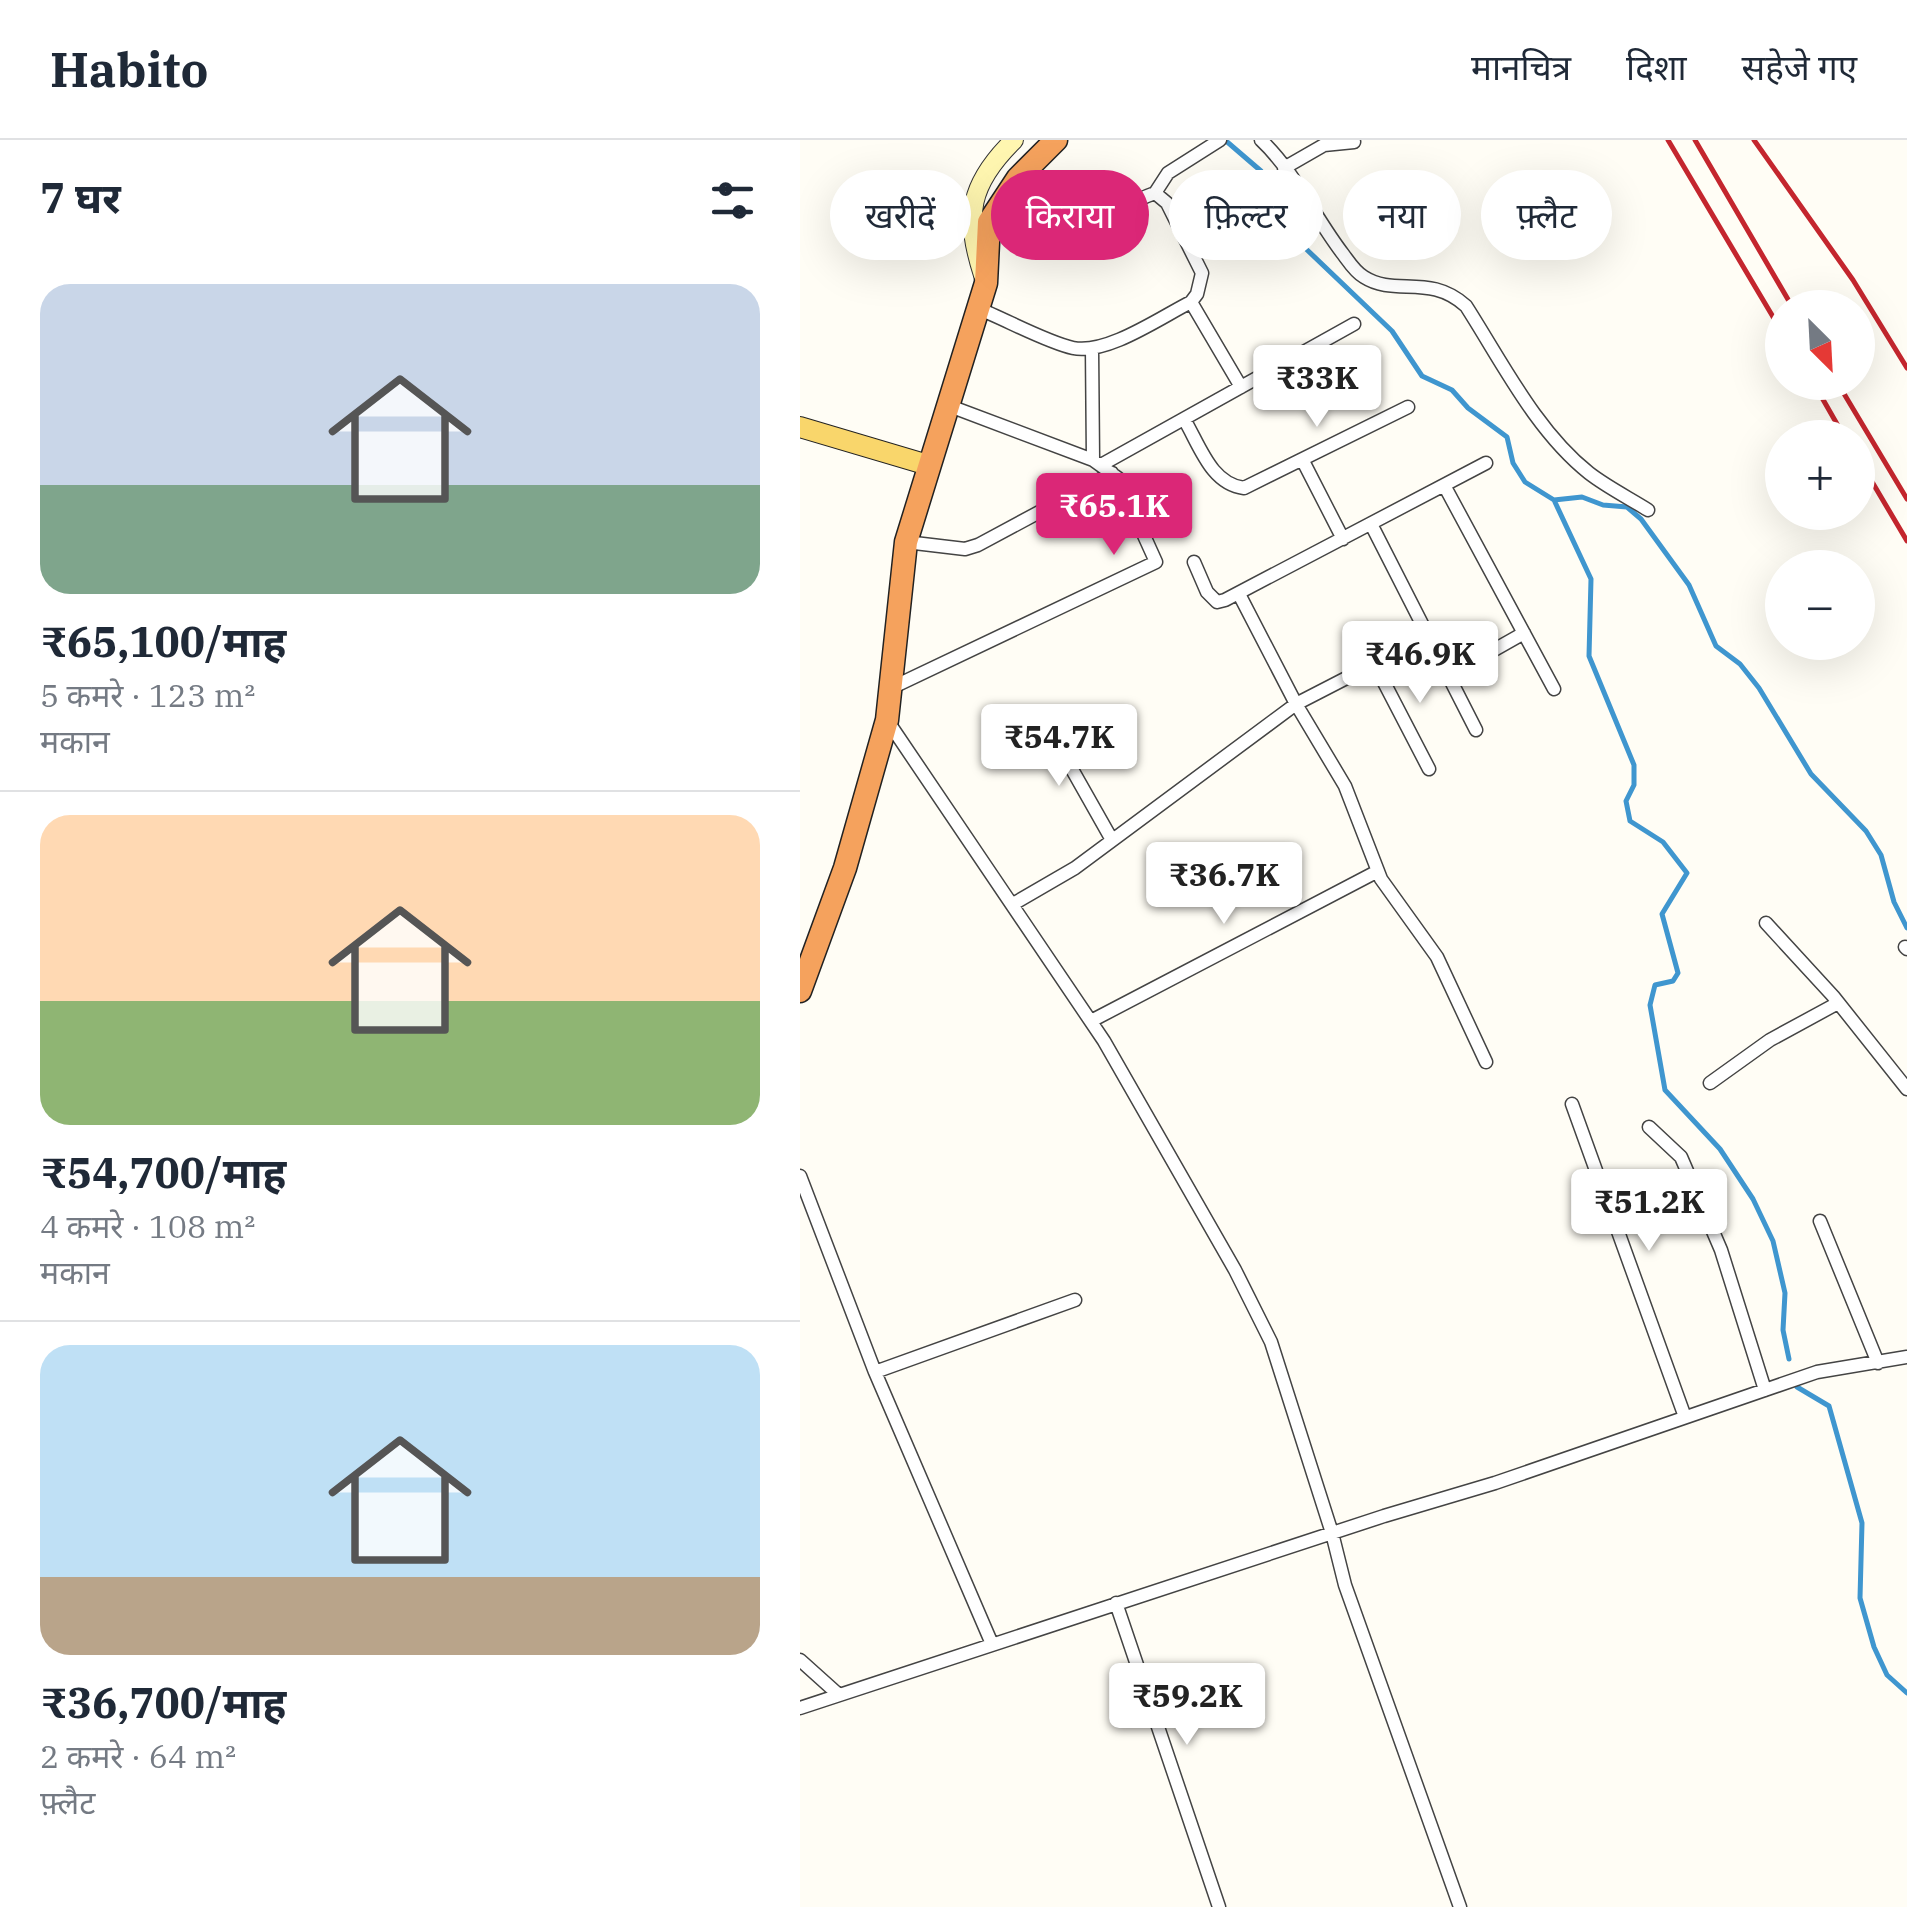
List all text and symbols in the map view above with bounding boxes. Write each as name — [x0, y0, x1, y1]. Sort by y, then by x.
text: Habito — [50, 38, 208, 100]
text: मानचित्र — [1471, 44, 1571, 90]
text: दिशा — [1626, 44, 1687, 90]
text: सहेजे गए — [1742, 44, 1857, 90]
text: 7 घर — [40, 170, 121, 225]
chip: खरीदें — [830, 170, 971, 260]
chip: किराया — [991, 170, 1149, 260]
chip: फ़िल्टर — [1169, 170, 1323, 260]
chip: नया — [1343, 170, 1461, 260]
chip: फ़्लैट — [1481, 170, 1612, 260]
icon: filters — [705, 173, 760, 228]
north arrow — [1765, 290, 1875, 400]
map controls — [1765, 290, 1875, 660]
pin: ₹33K — [1258, 345, 1376, 430]
icon: home — [310, 349, 490, 529]
text: ₹33K — [1275, 356, 1359, 398]
button: + — [1765, 420, 1875, 530]
pin: ₹65.1K — [1033, 473, 1195, 558]
text: ₹65.1K — [1058, 484, 1170, 526]
button: − — [1765, 550, 1875, 660]
text: ₹65,100/माह — [40, 614, 286, 669]
pin: ₹46.9K — [1339, 621, 1501, 706]
text: ₹46.9K — [1364, 632, 1476, 674]
text: 5 कमरे · 123 m² — [40, 674, 255, 716]
pin: ₹54.7K — [978, 704, 1140, 789]
text: ₹54.7K — [1003, 715, 1115, 757]
text: मकान — [40, 720, 110, 762]
pin: ₹36.7K — [1143, 842, 1305, 927]
text: ₹36.7K — [1168, 853, 1280, 895]
icon: home — [310, 880, 490, 1060]
text: ₹54,700/माह — [40, 1145, 286, 1200]
pin: ₹51.2K — [1568, 1169, 1730, 1254]
text: ₹51.2K — [1593, 1180, 1705, 1222]
text: 4 कमरे · 108 m² — [40, 1205, 255, 1247]
text: मकान — [40, 1251, 110, 1293]
icon: home — [310, 1410, 490, 1590]
pin: ₹59.2K — [1106, 1663, 1268, 1748]
text: ₹59.2K — [1131, 1674, 1243, 1716]
text: ₹36,700/माह — [40, 1675, 286, 1730]
text: 2 कमरे · 64 m² — [40, 1735, 236, 1777]
text: फ़्लैट — [40, 1781, 95, 1823]

